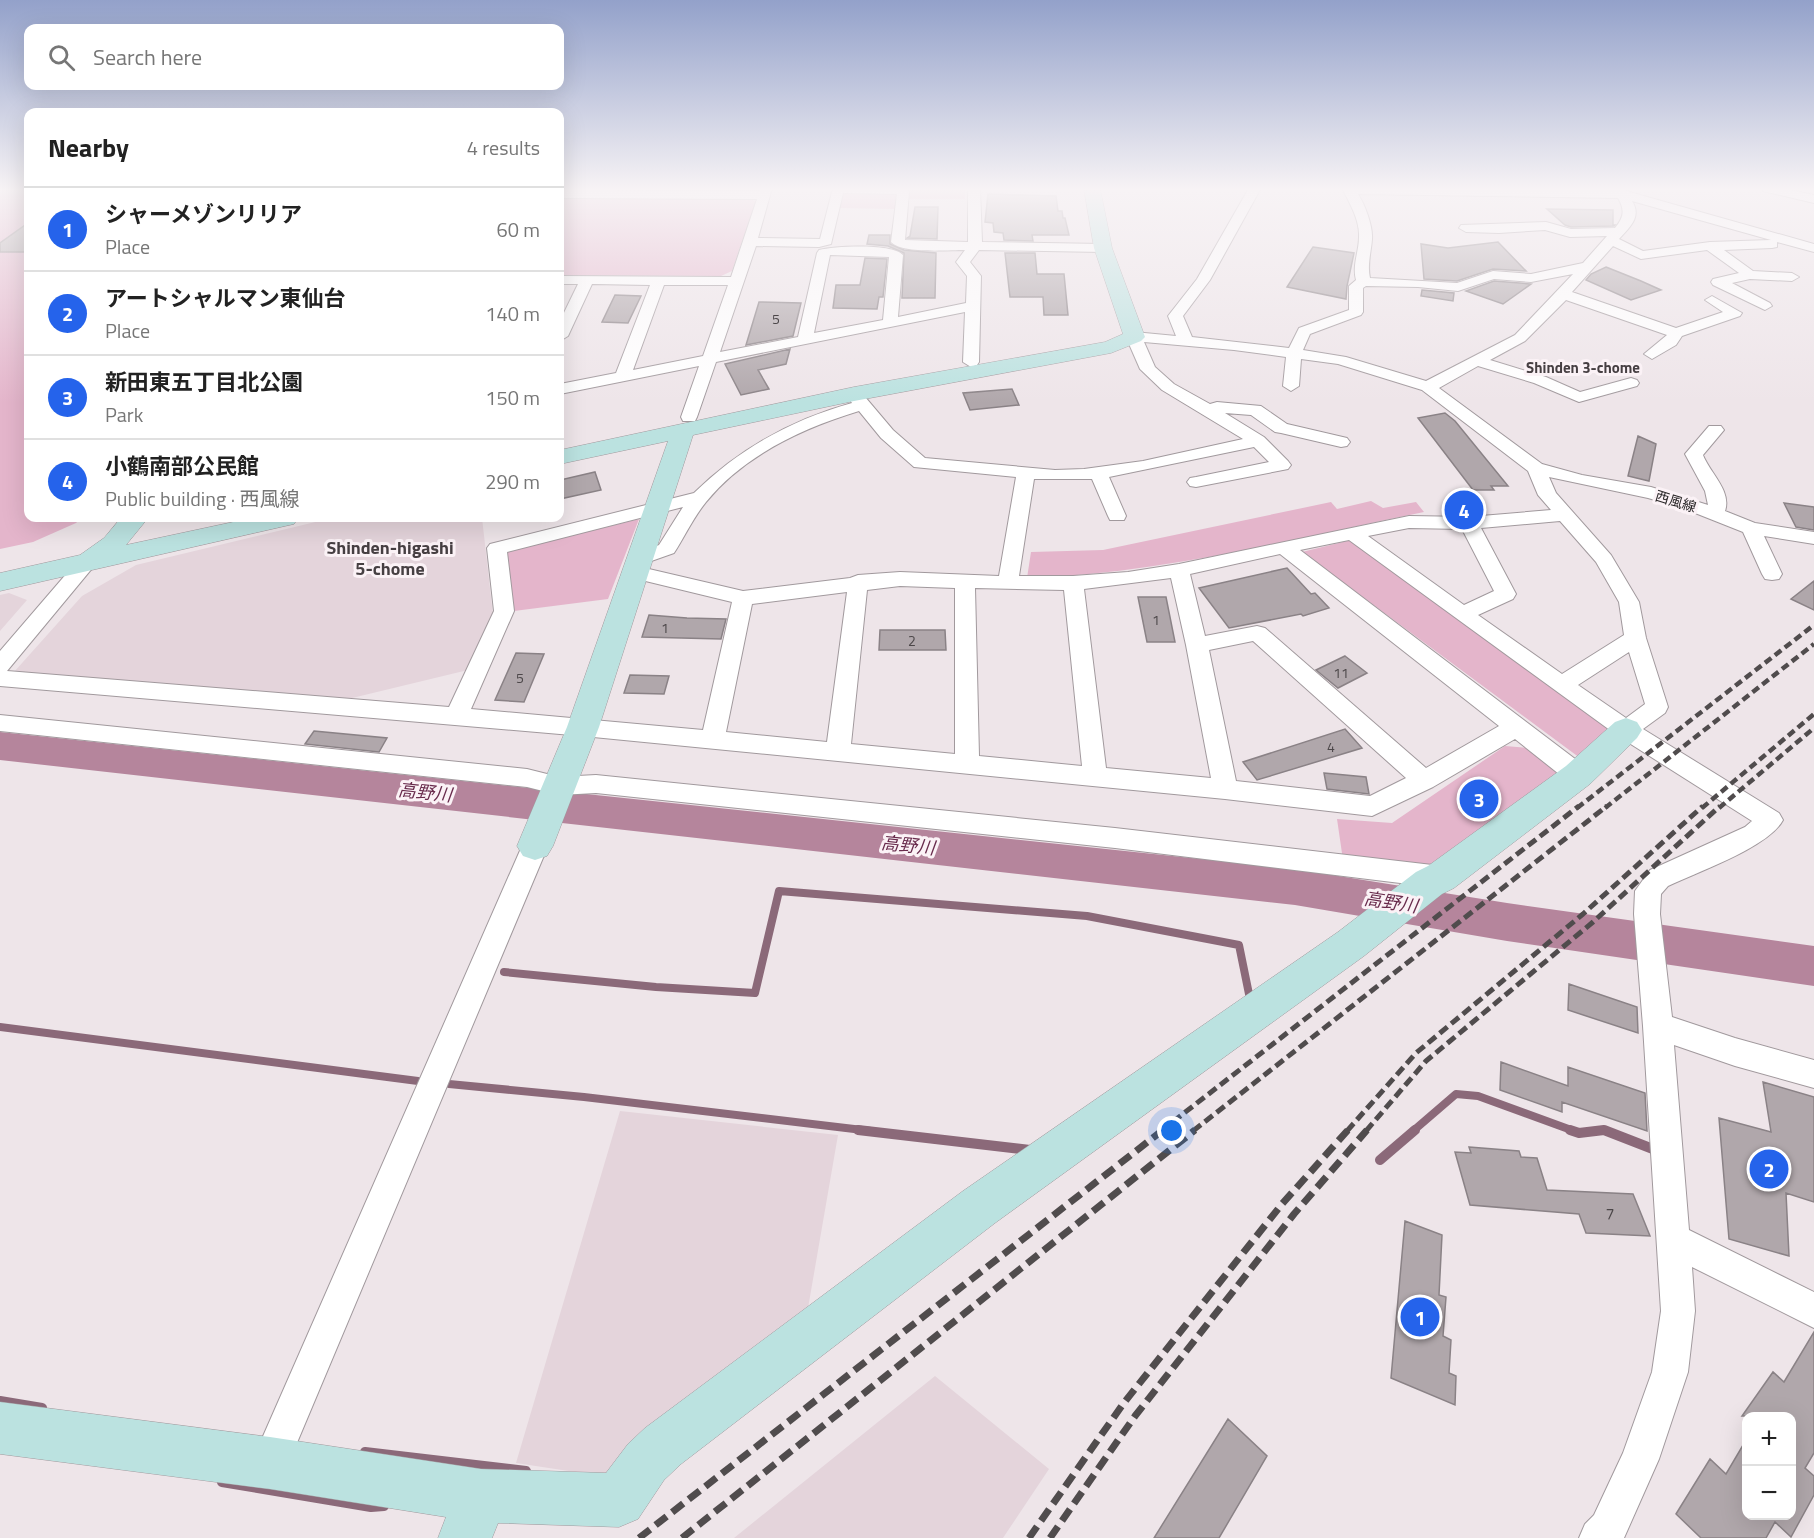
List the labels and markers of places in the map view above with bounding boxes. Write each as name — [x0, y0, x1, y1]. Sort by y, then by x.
pin: 4 — [1444, 488, 1484, 532]
pin: 3 — [1460, 776, 1498, 822]
pin: 2 — [1750, 1146, 1788, 1192]
pin: 1 — [1400, 1294, 1440, 1340]

